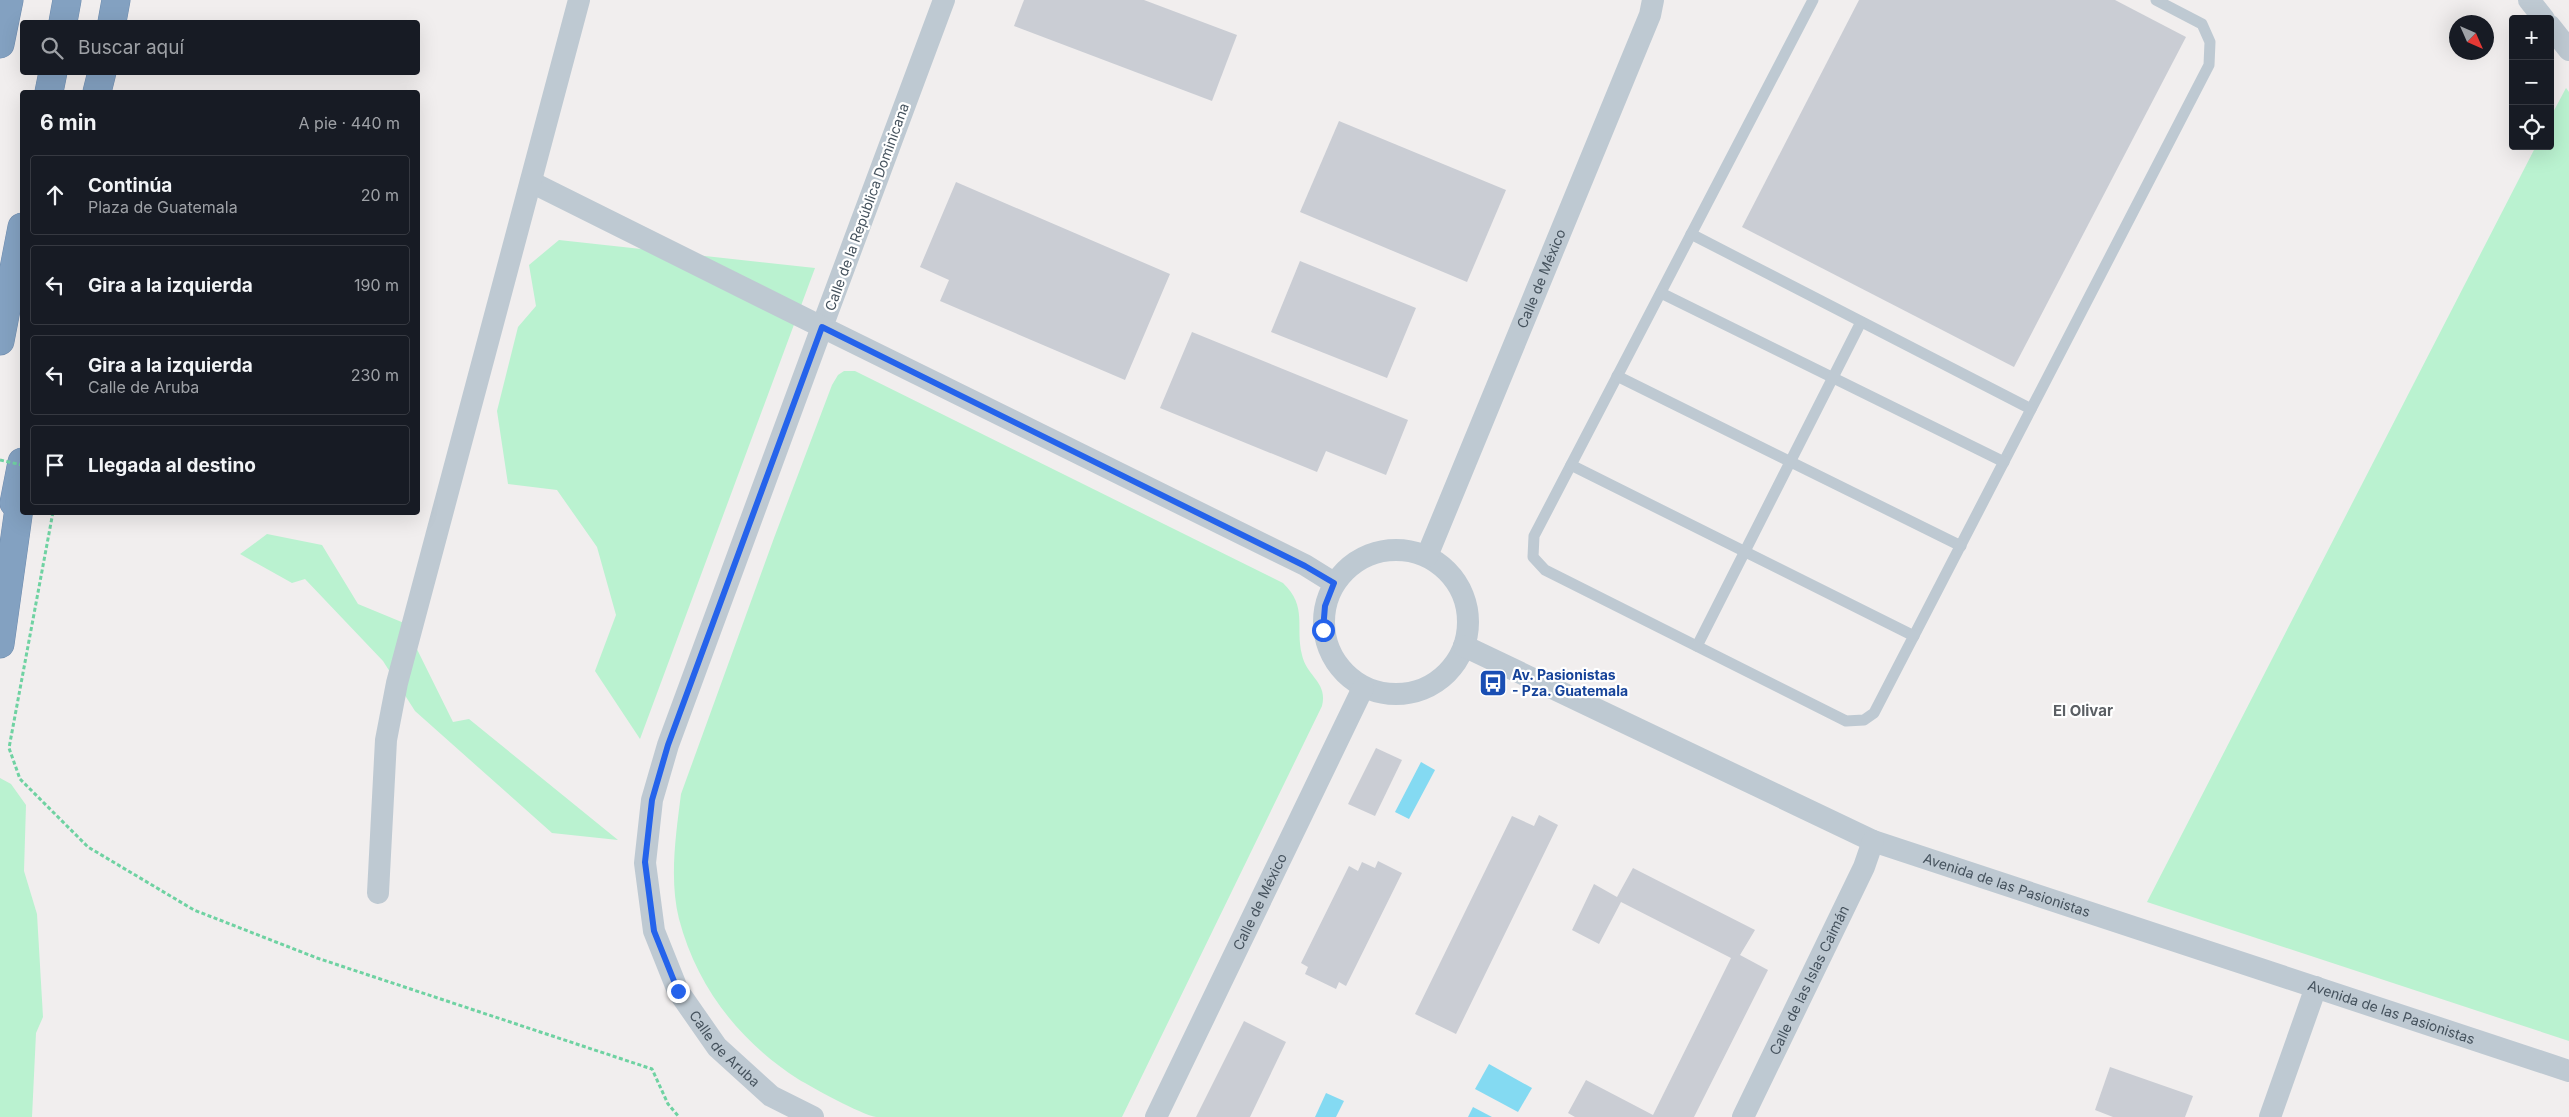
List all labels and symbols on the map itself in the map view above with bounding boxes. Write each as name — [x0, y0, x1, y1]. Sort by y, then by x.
north arrow — [2449, 15, 2494, 60]
street label: Calle de la República Dominicana — [821, 101, 912, 313]
street label: Calle de México — [1513, 226, 1569, 331]
route start — [1312, 619, 1335, 642]
place label: Av. Pasionistas - Pza. Guatemala — [1512, 666, 1628, 699]
bus stop icon: Av. Pasionistas - Pza. Guatemala — [1478, 668, 1508, 698]
district label: El Olivar — [2053, 701, 2113, 720]
street label: Avenida de las Pasionistas — [1921, 849, 2093, 920]
street label: Calle de México — [1229, 850, 1290, 953]
street label: Calle de las Islas Caimán — [1765, 902, 1852, 1057]
street label: Avenida de las Pasionistas — [2306, 976, 2477, 1047]
route end — [667, 980, 690, 1003]
street label: Calle de Aruba — [686, 1007, 764, 1090]

